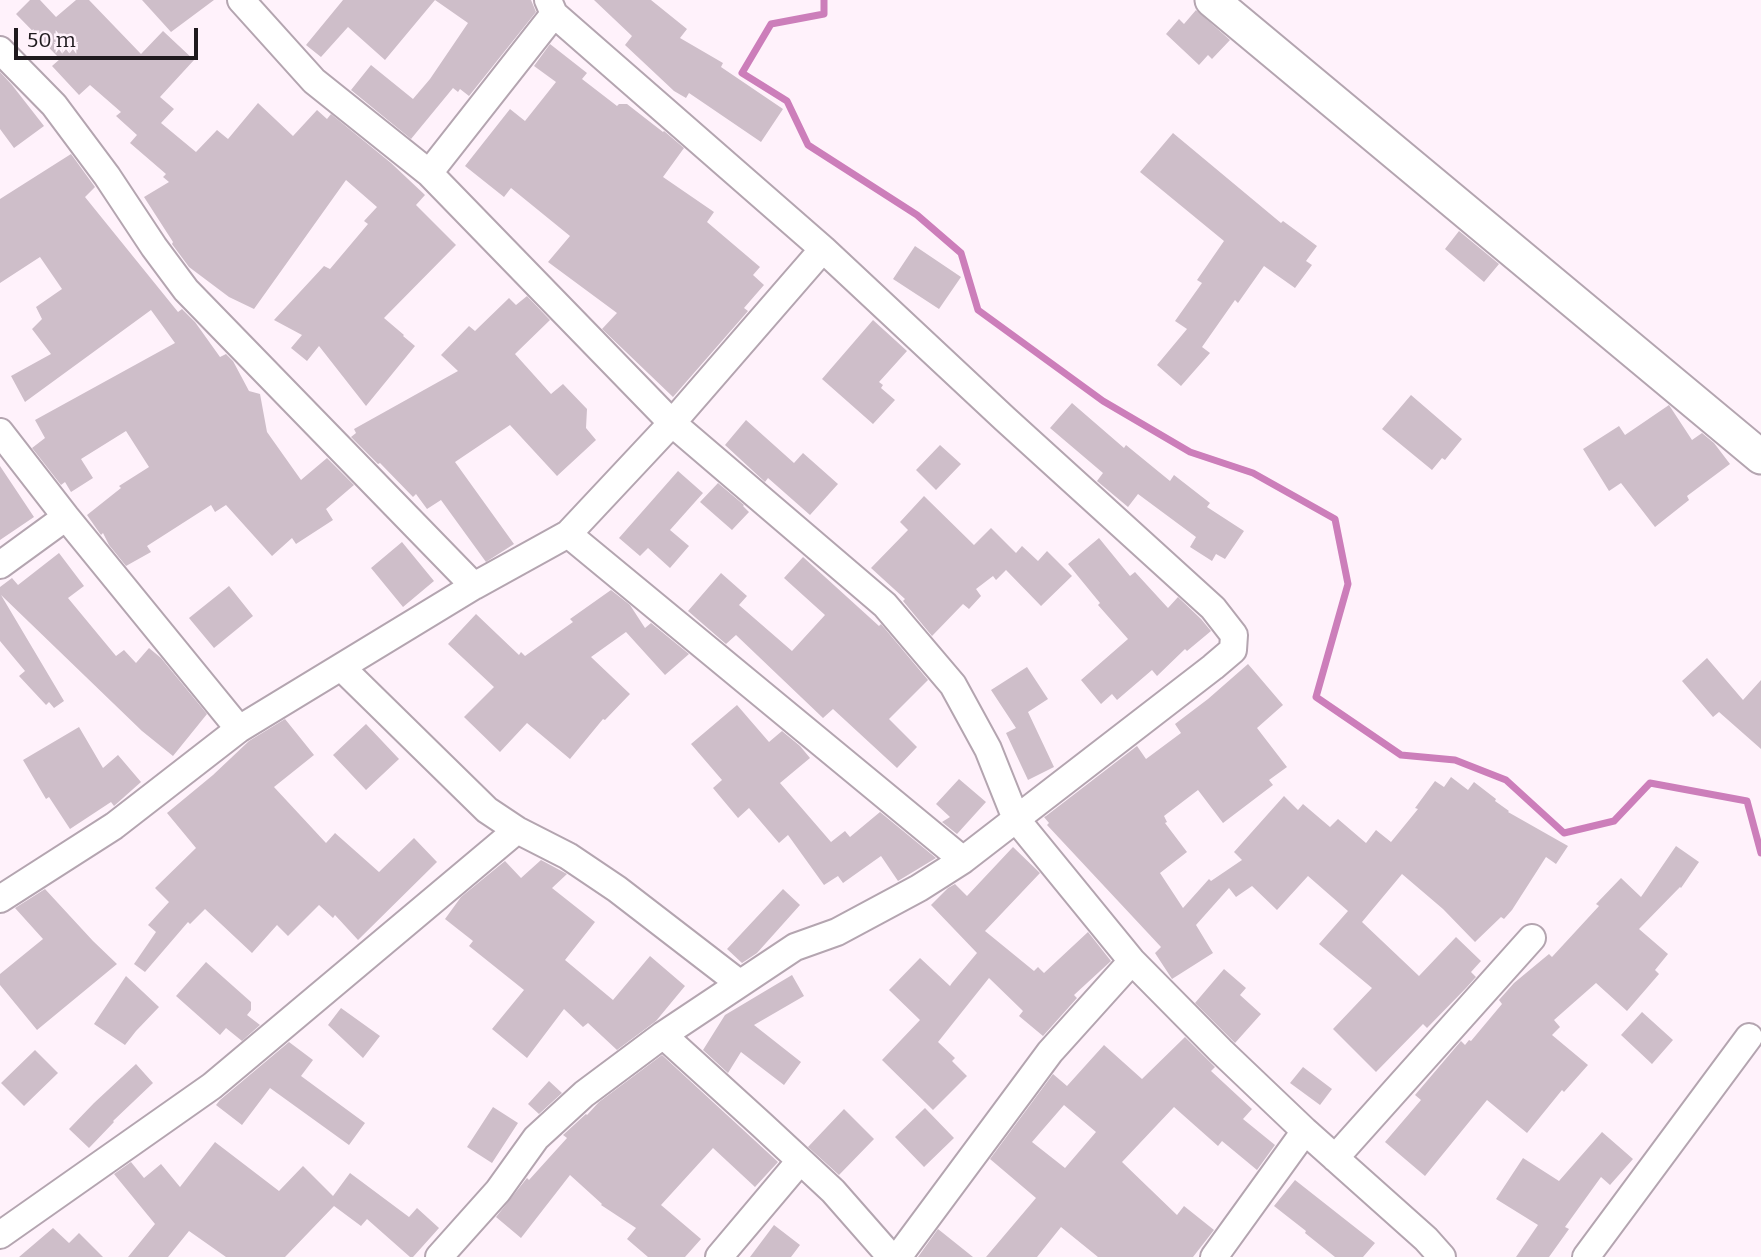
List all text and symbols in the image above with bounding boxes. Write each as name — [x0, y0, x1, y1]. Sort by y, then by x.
scale bar — [18, 14, 201, 58]
text: 50 m — [27, 27, 76, 53]

